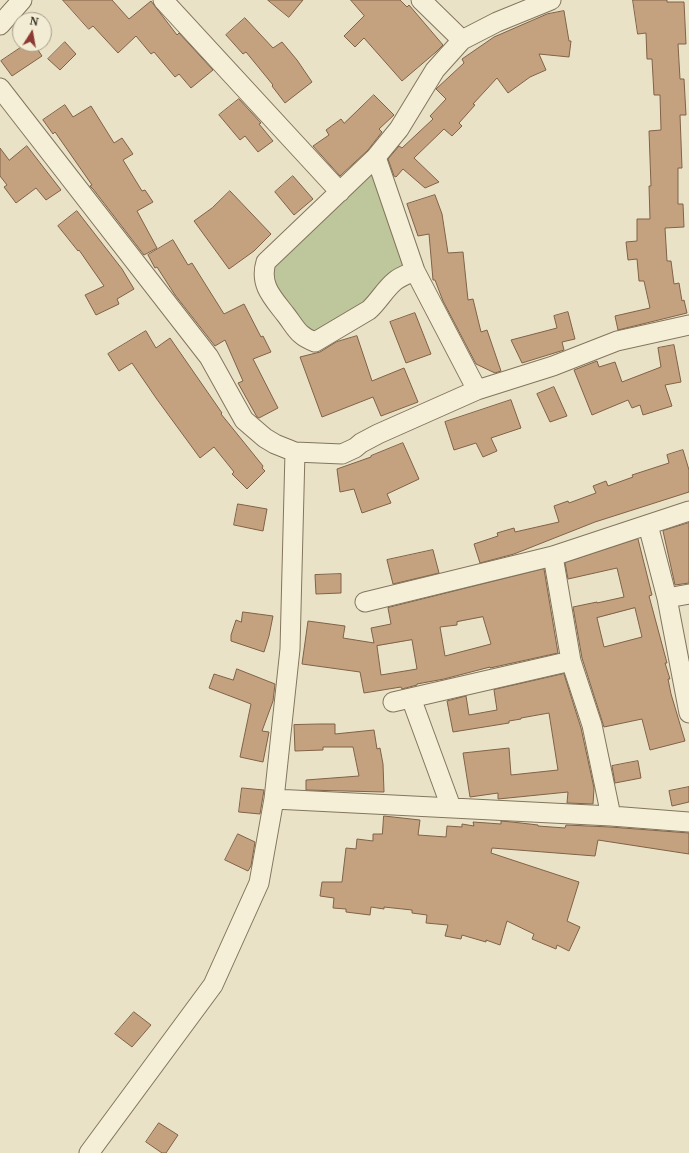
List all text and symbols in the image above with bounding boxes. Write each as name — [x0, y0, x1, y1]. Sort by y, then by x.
north arrow — [12, 12, 52, 52]
text: N — [28, 13, 40, 29]

